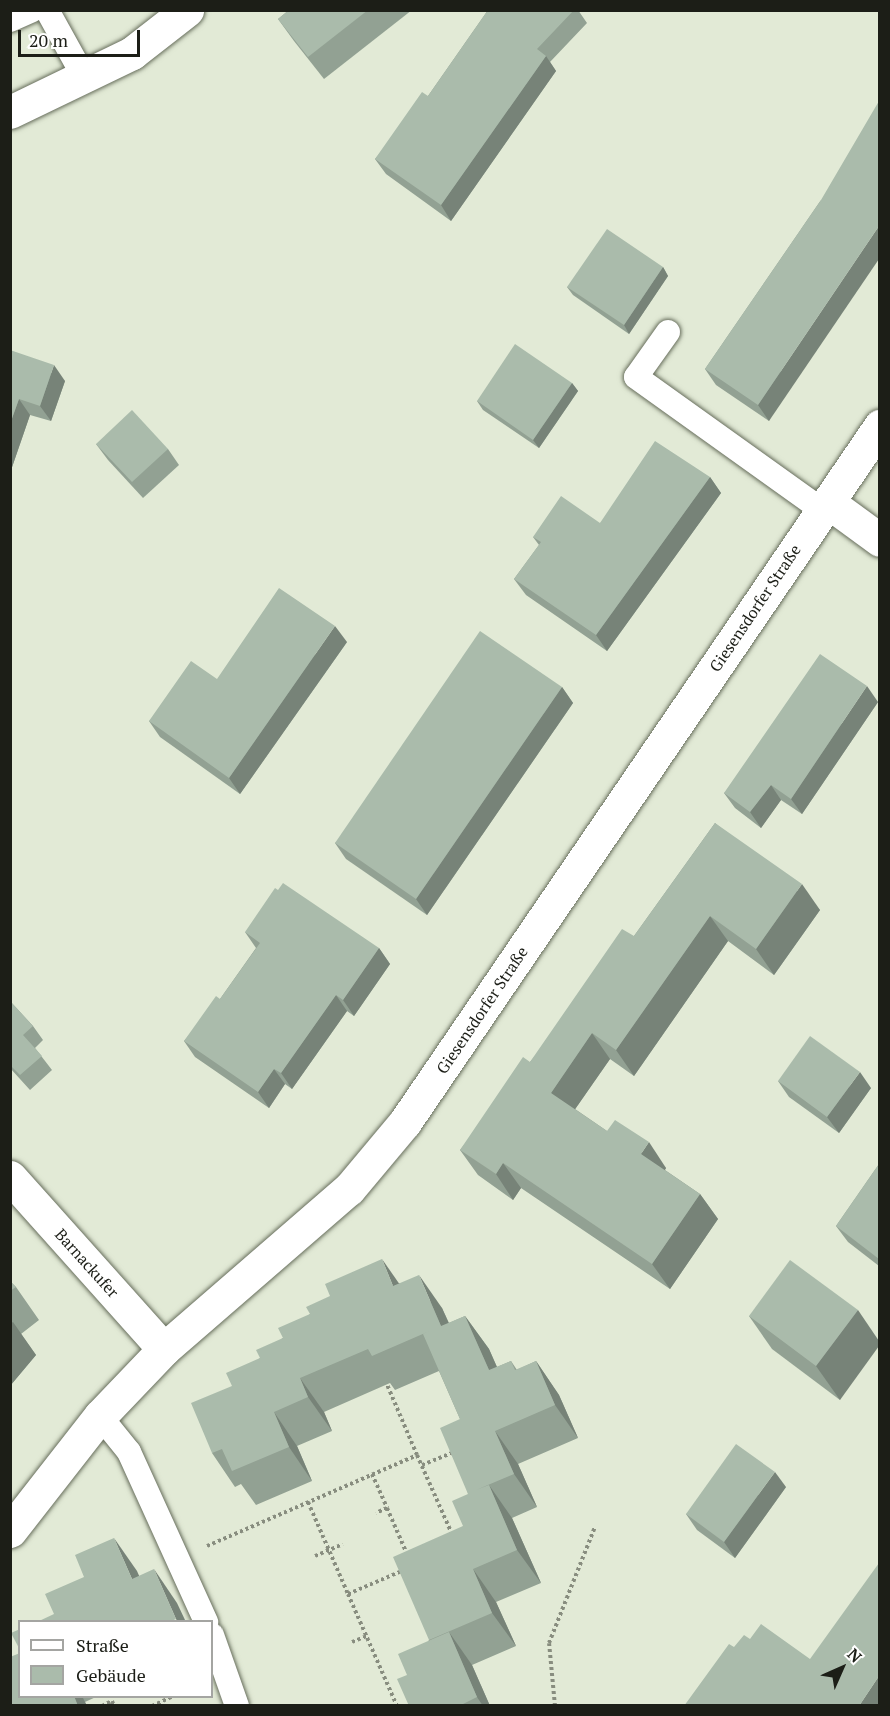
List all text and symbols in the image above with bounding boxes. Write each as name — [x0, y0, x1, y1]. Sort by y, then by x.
scale bar — [21, 18, 142, 56]
text: 20 m — [29, 28, 68, 52]
street label: Giesensdorfer Straße — [705, 541, 805, 675]
street label: Giesensdorfer Straße — [432, 943, 532, 1077]
street label: Barnackufer — [51, 1225, 123, 1301]
legend — [18, 1620, 213, 1698]
text: Straße — [76, 1633, 129, 1657]
north arrow — [812, 1638, 872, 1698]
text: N — [843, 1643, 867, 1667]
text: Gebäude — [76, 1663, 146, 1687]

